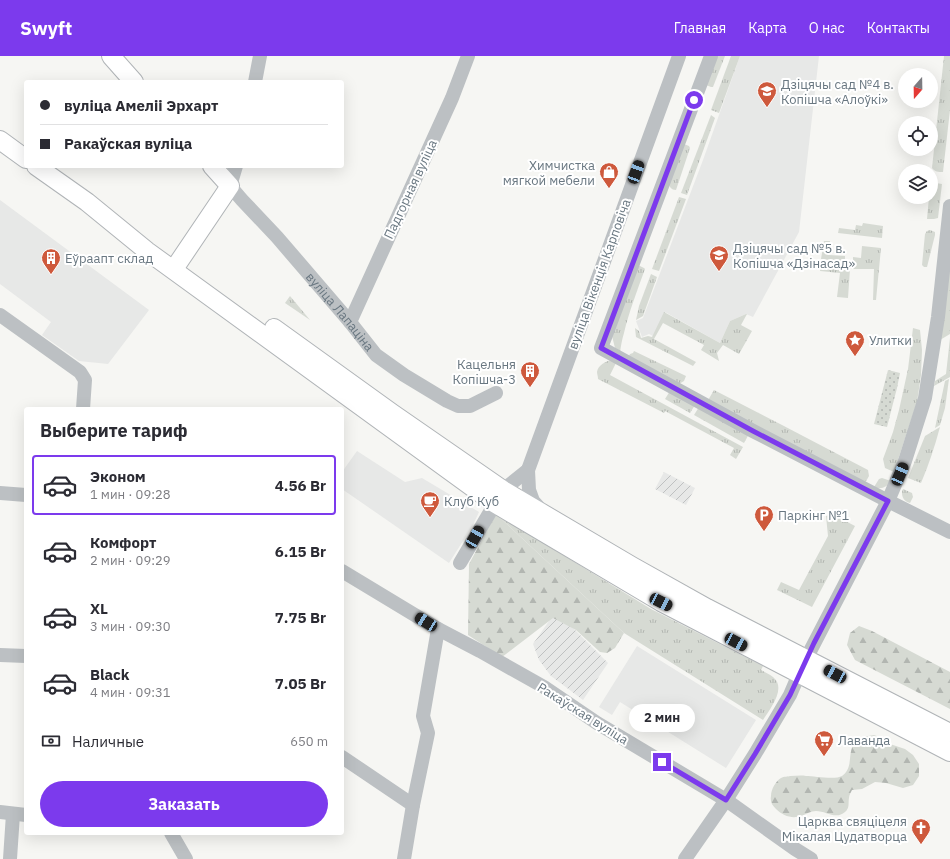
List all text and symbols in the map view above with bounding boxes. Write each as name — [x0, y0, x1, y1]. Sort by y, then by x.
text: Swyft — [20, 16, 72, 40]
text: Главная — [674, 19, 726, 37]
text: Карта — [748, 19, 787, 37]
text: О нас — [809, 19, 845, 37]
text: Контакты — [867, 19, 930, 37]
north arrow — [898, 68, 938, 108]
map controls — [898, 68, 938, 204]
place label: Дзіцячы сад №4 в. Копішча «Алоўкі» — [781, 76, 894, 108]
school or university icon: Дзіцячы сад №4 в. Копішча «Алоўкі» — [756, 80, 778, 108]
route start — [685, 91, 703, 109]
text: вуліца Амеліі Эрхарт — [64, 96, 218, 115]
button: locate — [898, 116, 938, 156]
text: Ракаўская вуліца — [64, 134, 192, 153]
street label: Падгорная вуліца — [380, 137, 441, 242]
place label: Химчистка мягкой мебели — [503, 157, 595, 189]
car — [626, 159, 646, 185]
shop icon: Химчистка мягкой мебели — [598, 161, 620, 189]
button: layers — [898, 164, 938, 204]
street label: вуліца Вікенція Карповіча — [564, 197, 635, 352]
place label: Дзіцячы сад №5 в. Копішча «Дзінасад» — [733, 240, 856, 272]
school or university icon: Дзіцячы сад №5 в. Копішча «Дзінасад» — [708, 244, 730, 272]
building icon: Еўраапт склад — [40, 247, 62, 275]
place label: Еўраапт склад — [65, 250, 153, 267]
street label: вуліца Лапаціна — [302, 269, 378, 355]
place icon: Улитки — [844, 329, 866, 357]
place label: Улитки — [869, 332, 912, 349]
place label: Кацельня Копішча-3 — [453, 356, 516, 388]
building icon: Кацельня Копішча-3 — [519, 360, 541, 388]
text: Выберите тариф — [40, 419, 187, 442]
car — [890, 461, 910, 487]
icon: car — [42, 467, 78, 503]
text: Эконом — [90, 467, 146, 486]
text: 4.56 Br — [275, 476, 326, 495]
text: 1 мин · 09:28 — [90, 486, 171, 503]
cafe icon: Клуб Куб — [419, 490, 441, 518]
place label: Клуб Куб — [444, 493, 499, 510]
parking icon: Паркінг №1 — [753, 504, 775, 532]
place label: Паркінг №1 — [778, 507, 850, 524]
car — [464, 524, 486, 550]
icon: car — [42, 533, 78, 569]
text: Комфорт — [90, 533, 156, 552]
text: 6.15 Br — [275, 542, 326, 561]
text: 2 мин · 09:29 — [90, 552, 171, 569]
car — [648, 591, 674, 613]
icon: car — [42, 599, 78, 635]
text: XL — [90, 599, 108, 618]
text: 7.75 Br — [275, 608, 326, 627]
car — [413, 611, 439, 633]
text: 3 мин · 09:30 — [90, 618, 171, 635]
car — [723, 631, 749, 653]
car — [822, 663, 848, 685]
icon: car — [42, 665, 78, 701]
text: Black — [90, 665, 130, 684]
text: 7.05 Br — [275, 674, 326, 693]
street label: Ракаўская вуліца — [534, 679, 631, 748]
text: 4 мин · 09:31 — [90, 684, 171, 701]
callout: 2 мин — [629, 704, 695, 732]
text: 2 мин — [644, 709, 680, 726]
supermarket icon: Лаванда — [813, 729, 835, 757]
icon: cash — [40, 730, 62, 752]
text: Наличные — [72, 732, 144, 751]
place label: Лаванда — [838, 732, 890, 749]
text: 650 m — [290, 733, 328, 750]
route end — [653, 753, 671, 771]
button: Заказать — [40, 781, 328, 827]
place label: Царква свяціцеля Мікалая Цудатворца — [782, 813, 907, 845]
church icon: Царква свяціцеля Мікалая Цудатворца — [910, 817, 932, 845]

